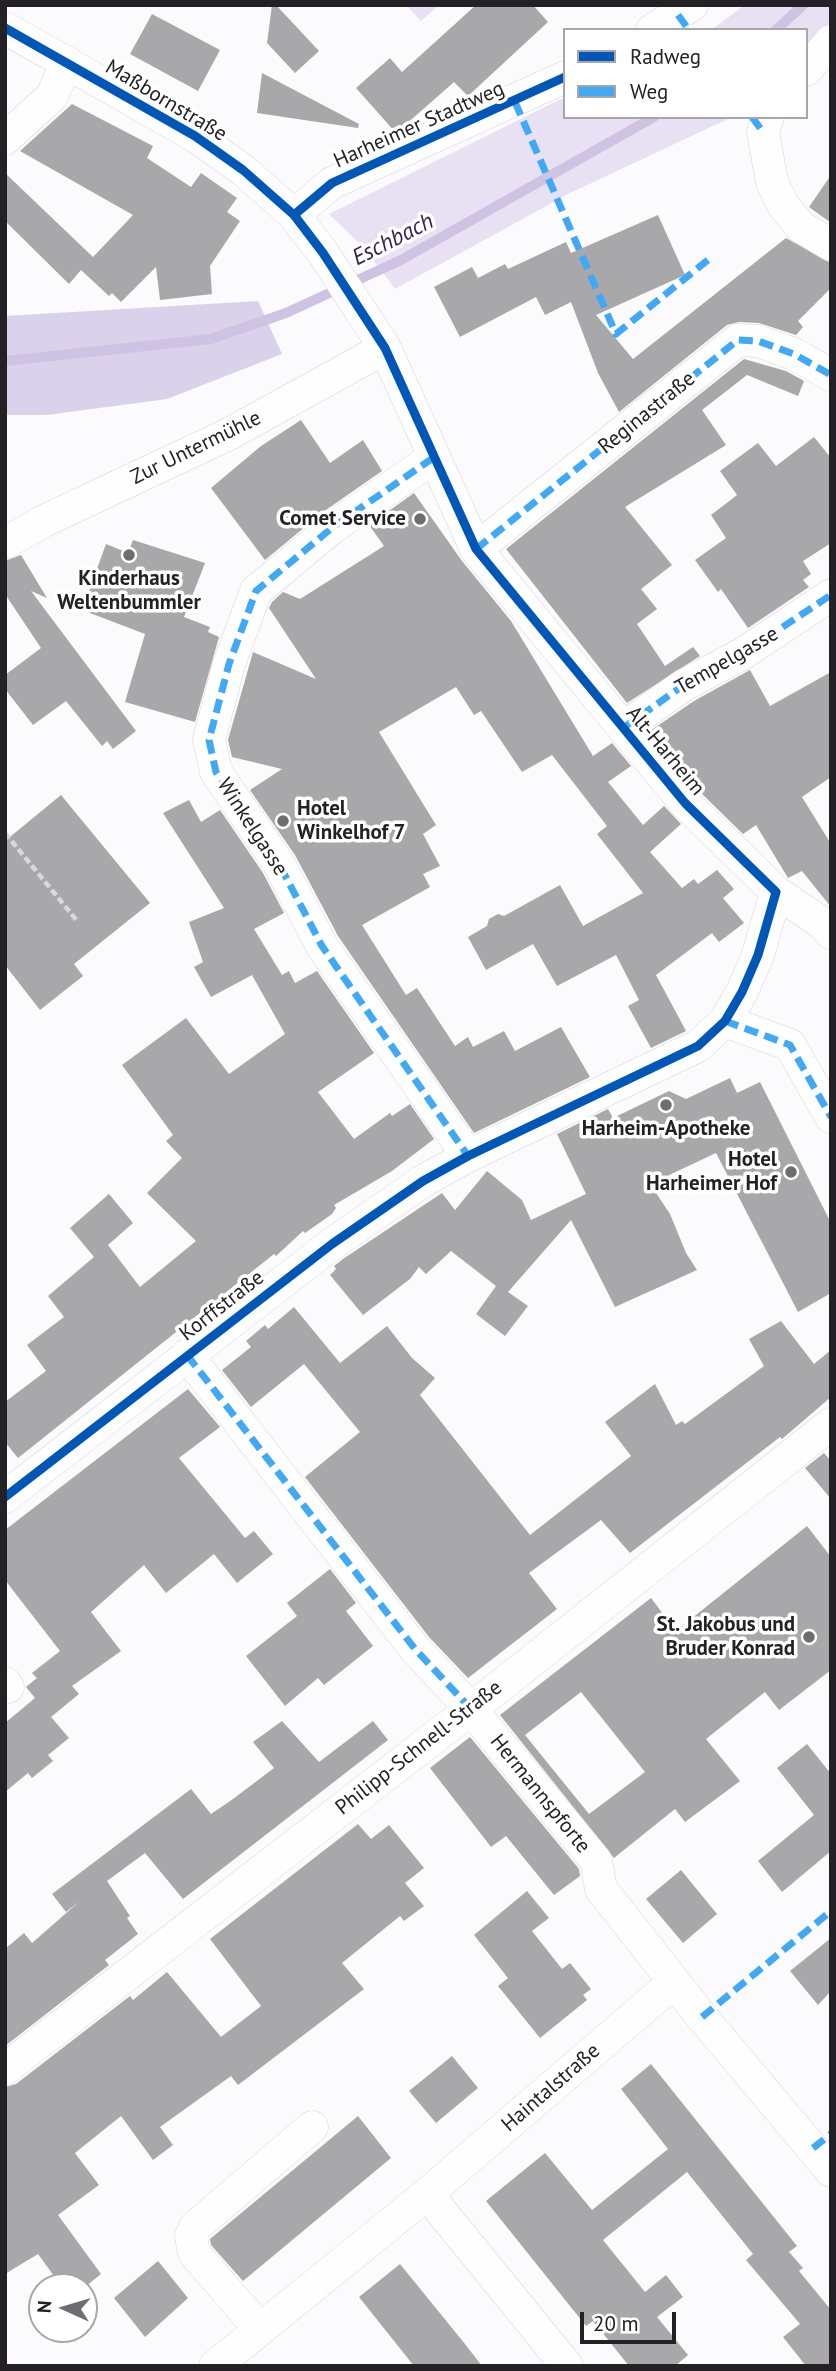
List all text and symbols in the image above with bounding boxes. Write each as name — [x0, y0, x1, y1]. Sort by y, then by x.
legend — [563, 28, 808, 119]
text: Radweg — [630, 43, 701, 70]
street label: Maßbornstraße — [101, 55, 231, 147]
street label: Harheimer Stadtweg — [330, 76, 508, 174]
text: Weg — [630, 78, 668, 105]
water label: Eschbach — [348, 208, 438, 272]
street label: Reginastraße — [593, 366, 701, 460]
street label: Zur Untermühle — [127, 406, 265, 490]
place label: Comet Service — [279, 506, 406, 532]
marker: Comet Service — [412, 511, 428, 527]
marker: Kinderhaus Weltenbummler — [121, 547, 137, 563]
place label: Kinderhaus Weltenbummler — [57, 566, 201, 616]
street label: Tempelgasse — [671, 621, 783, 701]
street label: Alt-Harheim — [620, 701, 710, 801]
street label: Winkelgasse — [211, 774, 293, 880]
place label: Hotel Winkelhof 7 — [297, 796, 406, 846]
marker: Hotel Winkelhof 7 — [275, 813, 291, 829]
marker: Harheim-Apotheke — [658, 1097, 674, 1113]
place label: Harheim-Apotheke — [582, 1116, 750, 1142]
place label: Hotel Harheimer Hof — [646, 1147, 777, 1197]
marker: Hotel Harheimer Hof — [783, 1164, 799, 1180]
street label: Korffstraße — [175, 1265, 269, 1347]
place label: St. Jakobus und Bruder Konrad — [657, 1612, 795, 1662]
marker: St. Jakobus und Bruder Konrad — [801, 1629, 817, 1645]
street label: Philipp-Schnell-Straße — [331, 1675, 507, 1821]
street label: Hermannspforte — [484, 1730, 596, 1858]
street label: Haintalstraße — [497, 2038, 605, 2138]
north arrow — [28, 2273, 98, 2343]
scale bar — [584, 2298, 680, 2342]
text: N — [32, 2300, 56, 2314]
text: 20 m — [593, 2310, 639, 2337]

